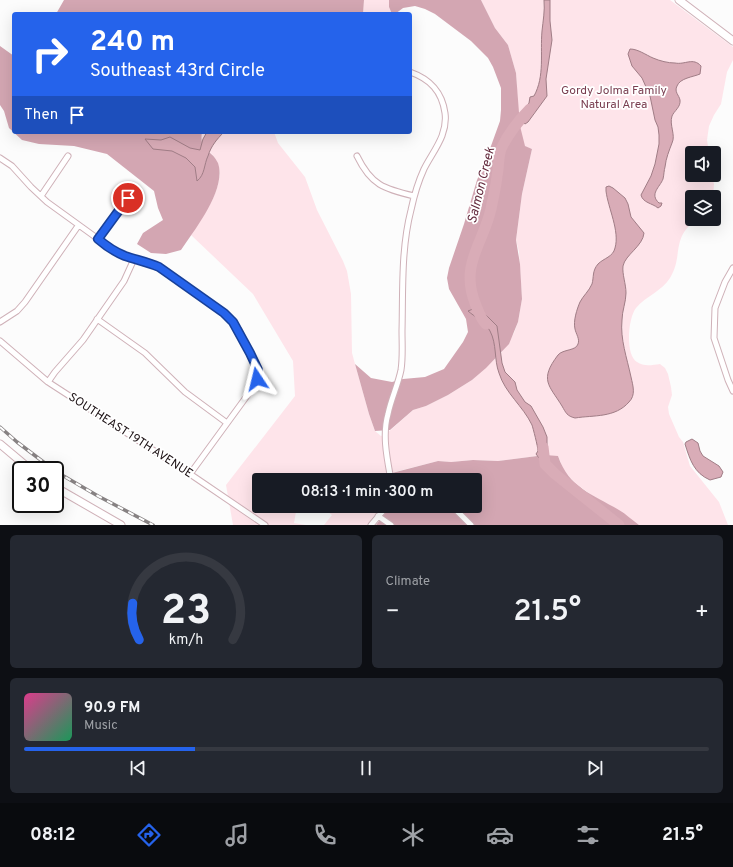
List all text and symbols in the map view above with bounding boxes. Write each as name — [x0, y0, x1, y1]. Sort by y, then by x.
text: 240 m — [90, 25, 175, 61]
icon: right — [24, 28, 76, 80]
text: Southeast 43rd Circle — [90, 60, 265, 83]
park label: Gordy Jolma Family Natural Area — [561, 83, 667, 113]
icon: arrive — [66, 104, 88, 126]
text: Then — [24, 106, 58, 125]
water label: Salmon Creek — [465, 145, 499, 225]
map controls — [685, 146, 721, 226]
button: sound — [685, 146, 721, 182]
pin — [111, 181, 145, 215]
icon: arrive — [117, 187, 139, 209]
button: layers — [685, 190, 721, 226]
position arrow — [236, 358, 278, 400]
street label: SOUTHEAST 19TH AVENUE — [65, 389, 196, 482]
speed limit sign: 30 — [12, 461, 64, 513]
text: 08:13 · 1 min · 300 m — [301, 483, 433, 502]
text: Climate — [386, 574, 430, 590]
text: 23 — [161, 585, 211, 638]
text: 21.5° — [513, 594, 581, 631]
text: − — [386, 599, 400, 626]
text: + — [695, 599, 709, 626]
text: km/h — [168, 630, 203, 648]
text: 90.9 FM — [84, 699, 141, 718]
text: Music — [84, 718, 118, 734]
icon: previous — [127, 757, 149, 779]
icon: pause — [355, 757, 377, 779]
icon: next — [584, 757, 606, 779]
icon: directions — [135, 821, 163, 849]
icon: music — [223, 821, 251, 849]
icon: phone — [311, 821, 339, 849]
icon: climate — [399, 821, 427, 849]
icon: car — [486, 821, 514, 849]
icon: filters — [574, 821, 602, 849]
text: 08:12 — [30, 824, 76, 847]
text: 21.5° — [662, 824, 703, 847]

